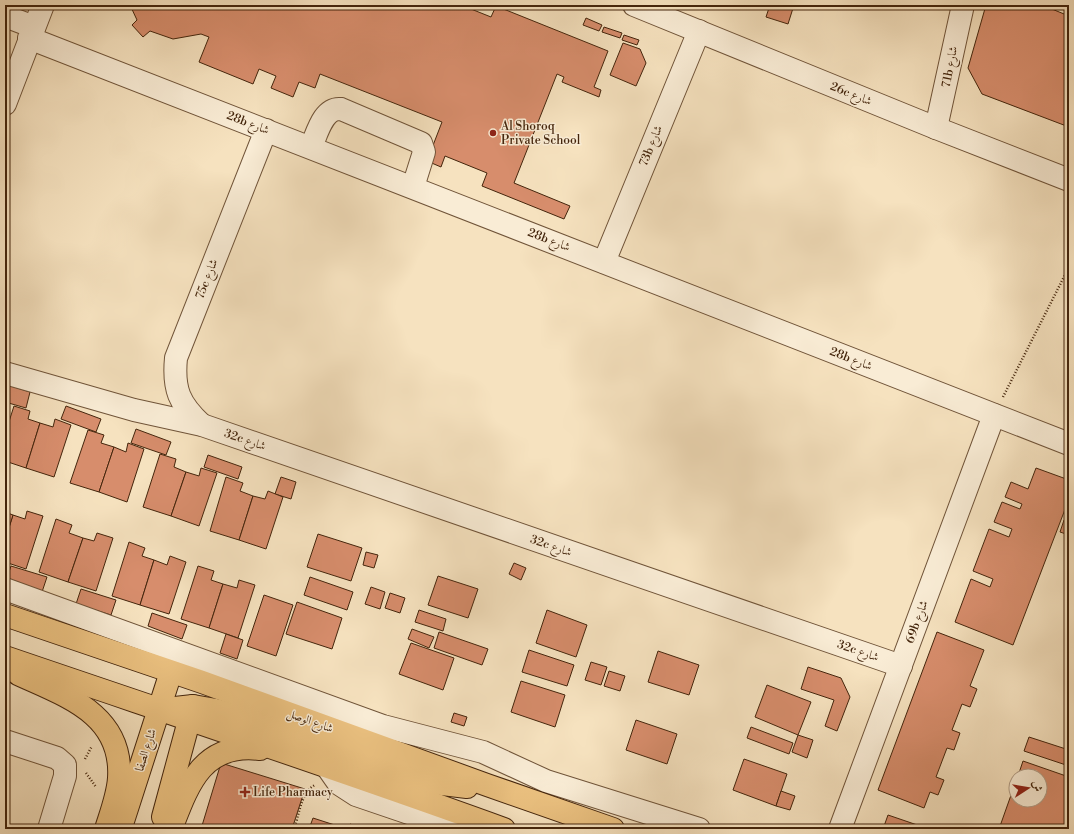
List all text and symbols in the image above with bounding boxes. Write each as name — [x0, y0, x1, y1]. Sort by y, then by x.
street label: 71b شارع — [939, 45, 964, 90]
street label: 26c شارع — [827, 79, 874, 112]
street label: 28b شارع — [224, 108, 272, 141]
place label: Al Shoroq Private School — [500, 119, 581, 148]
street label: 73b شارع — [636, 123, 669, 170]
marker: Al Shoroq Private School — [488, 128, 498, 138]
street label: 28b شارع — [525, 225, 573, 258]
street label: 75c شارع — [193, 257, 224, 302]
street label: 28b شارع — [827, 344, 875, 377]
street label: 32c شارع — [221, 426, 268, 457]
street label: 32c شارع — [527, 532, 574, 563]
street label: 69b شارع — [902, 598, 935, 647]
street label: 32c شارع — [834, 637, 881, 668]
street label: شارع الوصل — [284, 706, 335, 739]
street label: شارع الصفا — [132, 727, 163, 774]
north arrow — [1008, 768, 1048, 808]
text: ش — [1029, 779, 1045, 793]
place label: Life Pharmacy — [253, 785, 333, 800]
marker: Life Pharmacy — [240, 787, 250, 797]

